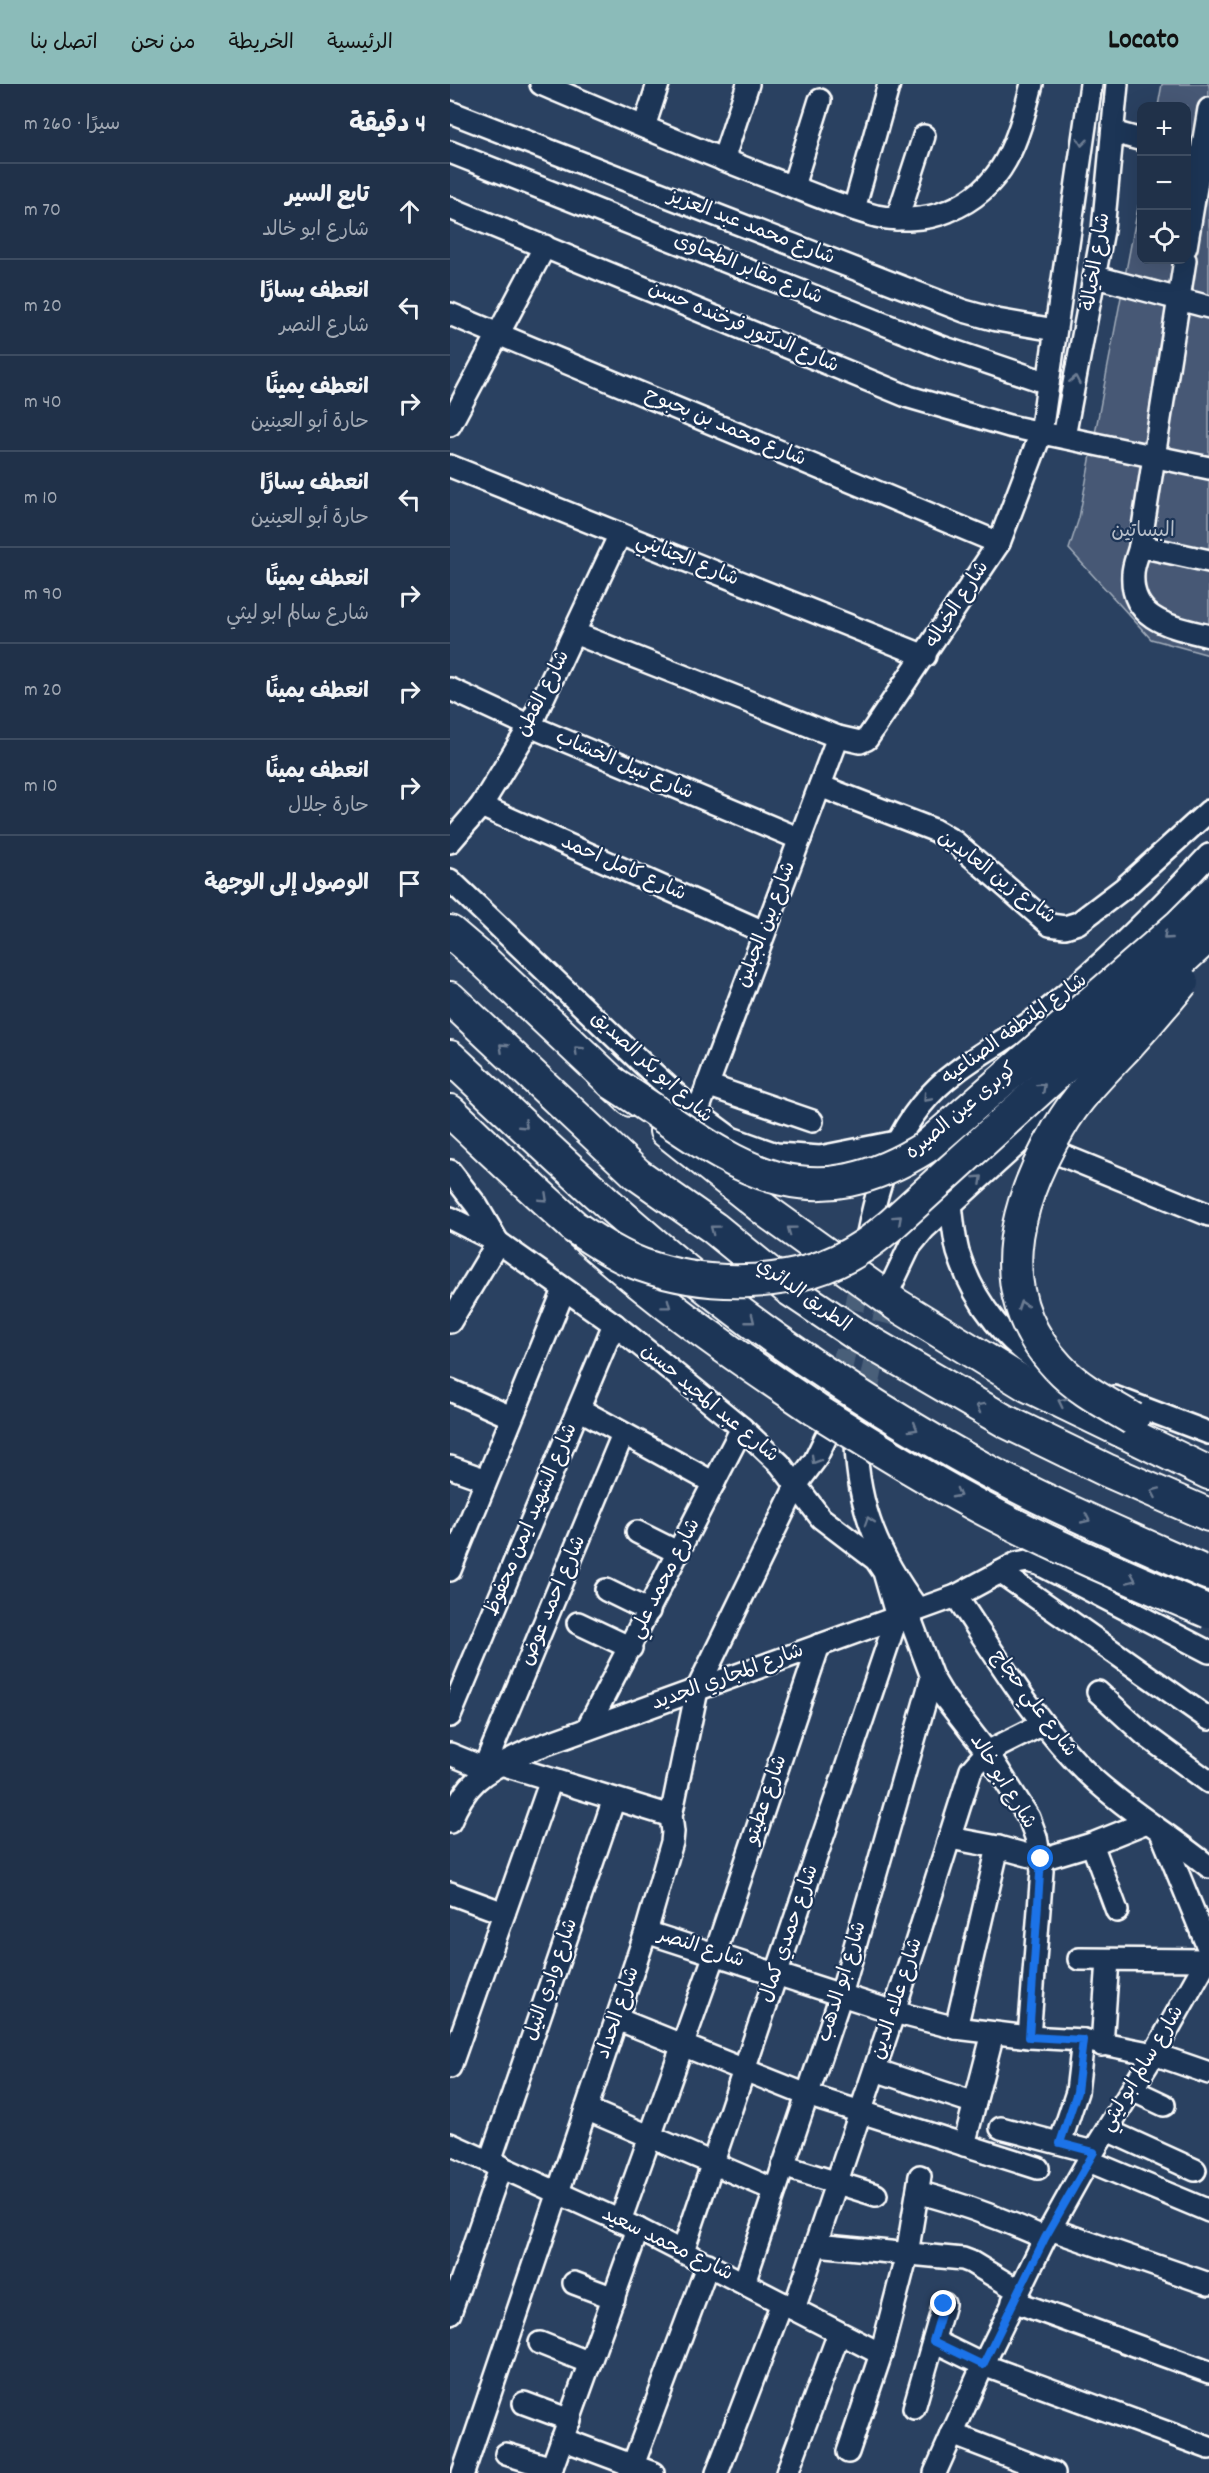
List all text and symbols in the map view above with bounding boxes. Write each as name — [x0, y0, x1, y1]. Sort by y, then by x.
text: Locato — [1108, 22, 1179, 62]
text: اتصل بنا — [30, 29, 98, 59]
text: من نحن — [131, 29, 195, 59]
text: الخريطة — [228, 29, 294, 59]
text: الرئيسية — [327, 29, 393, 59]
map controls — [1137, 102, 1191, 264]
button: + — [1137, 102, 1191, 156]
text: 4 دقيقة — [349, 107, 426, 144]
text: سيرًا · 260 m — [24, 111, 120, 139]
one-way arrow — [1076, 137, 1089, 146]
button: − — [1137, 156, 1191, 210]
text: تابع السير — [286, 181, 369, 212]
street label: شارع محمد عبد العزيز — [661, 182, 839, 273]
icon: ahead — [393, 195, 426, 228]
text: 70 m — [24, 197, 61, 225]
button: locate — [1137, 210, 1191, 264]
street label: شارع الخيالة — [1075, 211, 1119, 313]
text: شارع ابو خالد — [262, 217, 369, 245]
street label: شارع مقابر الطحاوى — [669, 227, 827, 313]
street label: شارع الدكتور فرخنده حسن — [643, 275, 843, 381]
text: انعطف يسارًا — [260, 277, 369, 308]
icon: left — [393, 291, 426, 324]
text: 20 m — [24, 293, 62, 321]
text: شارع النصر — [280, 313, 369, 341]
text: انعطف يمينًا — [266, 373, 369, 404]
one-way arrow — [1068, 375, 1081, 385]
street label: شارع محمد بن بحبوح — [640, 381, 810, 475]
icon: right — [393, 387, 426, 420]
text: 40 m — [24, 389, 62, 417]
text: حارة أبو العينين — [251, 409, 369, 437]
text: انعطف يسارًا — [260, 469, 369, 500]
icon: left — [393, 483, 426, 516]
text: 10 m — [24, 485, 58, 513]
text: حارة أبو العينين — [251, 505, 369, 533]
park label: البساتين — [1111, 518, 1175, 546]
street label: شارع الجنايني — [631, 528, 743, 595]
street label: شارع الخياله — [919, 556, 997, 654]
text: انعطف يمينًا — [266, 565, 369, 596]
icon: right — [393, 579, 426, 612]
text: 90 m — [24, 581, 62, 609]
text: شارع سالم ابو ليثي — [226, 601, 369, 629]
street label: شارع القطن — [510, 646, 578, 742]
icon: right — [393, 675, 426, 708]
text: 20 m — [24, 677, 62, 705]
text: انعطف يمينًا — [266, 677, 369, 708]
street label: شارع نبيل الخشاب — [550, 724, 698, 808]
text: انعطف يمينًا — [266, 757, 369, 788]
icon: right — [393, 771, 426, 804]
text: 10 m — [24, 773, 58, 801]
text: حارة جلال — [288, 793, 369, 821]
street label: شارع زين العابدين — [931, 824, 1061, 932]
street label: شارع كامل احمد — [556, 829, 690, 909]
street label: شارع بين الجبلين — [730, 858, 804, 992]
icon: arrive — [393, 867, 426, 900]
text: الوصول إلى الوجهة — [204, 869, 369, 900]
one-way arrow — [1163, 929, 1174, 940]
street label: شارع المنطقه الصناعيه — [936, 968, 1094, 1092]
street label: شارع ابو بكر الصديق — [584, 1005, 718, 1131]
one-way arrow — [499, 1043, 509, 1054]
one-way arrow — [574, 1047, 585, 1058]
street label: كوبرى عين الصيره — [900, 1057, 1024, 1167]
one-way arrow — [1036, 1083, 1046, 1094]
one-way arrow — [923, 1091, 934, 1101]
one-way arrow — [517, 1118, 527, 1129]
one-way arrow — [972, 1176, 983, 1187]
one-way arrow — [536, 1191, 547, 1202]
one-way arrow — [892, 1215, 902, 1226]
one-way arrow — [710, 1225, 721, 1236]
one-way arrow — [787, 1226, 798, 1237]
street label: الطريق الدائري — [750, 1252, 856, 1340]
one-way arrow — [661, 1297, 672, 1308]
one-way arrow — [1017, 1300, 1030, 1311]
one-way arrow — [745, 1313, 756, 1324]
street label: شارع عبد المجيد حسن — [634, 1338, 784, 1470]
one-way arrow — [1057, 1397, 1068, 1409]
one-way arrow — [976, 1403, 986, 1414]
street label: شارع الشهيد ايمن محفوظ — [479, 1419, 585, 1621]
one-way arrow — [908, 1420, 918, 1432]
one-way arrow — [811, 1454, 822, 1464]
one-way arrow — [950, 1487, 961, 1498]
one-way arrow — [1151, 1487, 1162, 1499]
one-way arrow — [1079, 1512, 1090, 1524]
street label: شارع محمد علي — [624, 1514, 709, 1644]
one-way arrow — [863, 1516, 876, 1527]
street label: شارع احمد عوض — [514, 1532, 594, 1670]
one-way arrow — [1126, 1571, 1137, 1583]
street label: شارع المجاري الجديد — [648, 1637, 808, 1719]
street label: شارع علي حجاج — [983, 1644, 1083, 1764]
street label: شارع ابو خالد — [962, 1729, 1042, 1835]
street label: شارع عطيتو — [738, 1752, 795, 1849]
route start — [1027, 1845, 1053, 1871]
street label: شارع حمدي كمال — [753, 1861, 827, 2007]
street label: شارع وادي النيل — [518, 1915, 586, 2045]
street label: شارع ابو الدهب — [811, 1918, 875, 2046]
street label: شارع النصر — [652, 1921, 748, 1976]
street label: شارع علاء الدين — [865, 1934, 931, 2064]
street label: شارع الحداد — [590, 1963, 648, 2063]
street label: شارع سالم ابو ليثي — [1094, 2001, 1193, 2138]
street label: شارع محمد سعيد — [597, 2201, 737, 2289]
route end — [930, 2290, 956, 2316]

